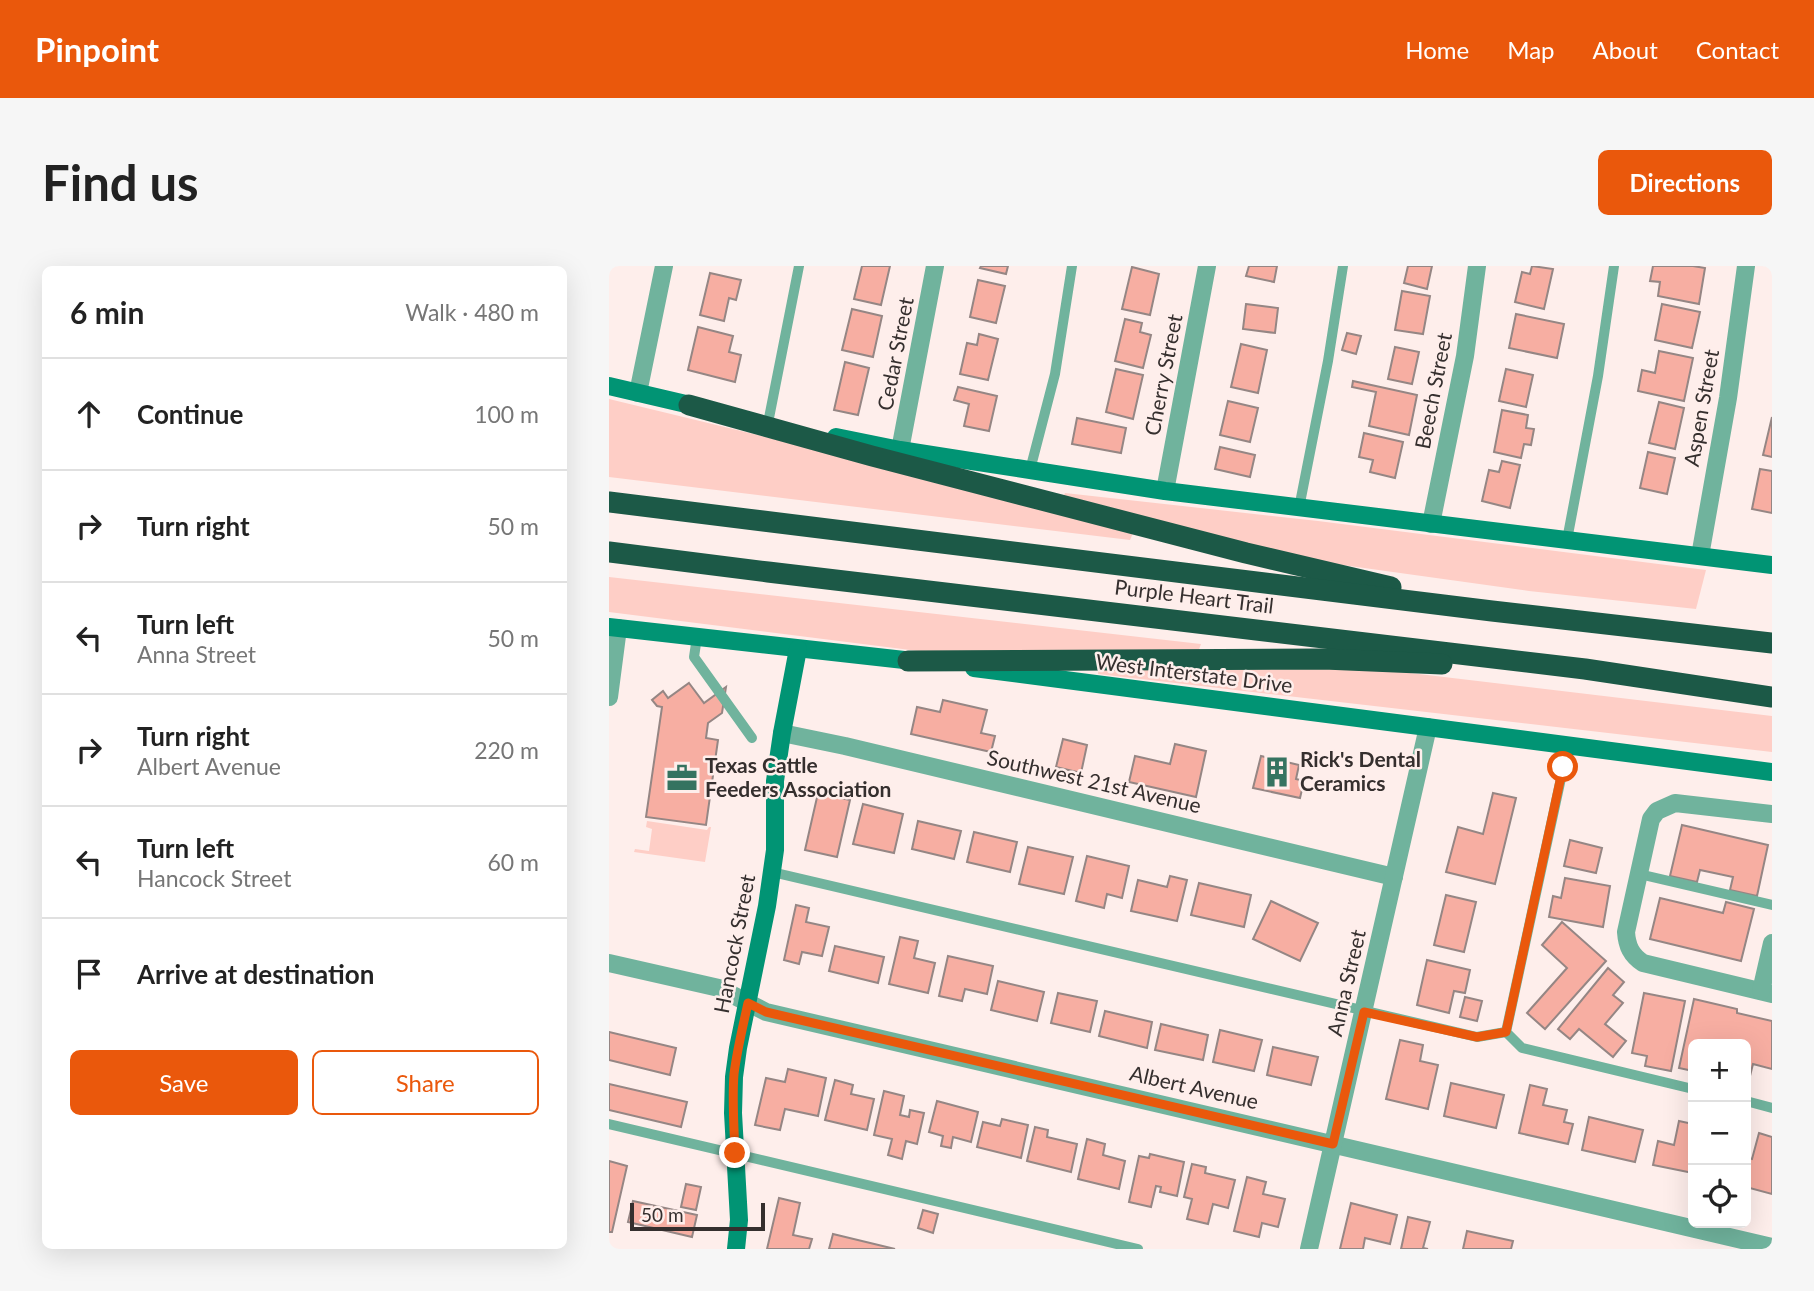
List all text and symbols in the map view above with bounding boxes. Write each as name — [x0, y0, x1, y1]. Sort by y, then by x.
text: Pinpoint — [35, 29, 159, 69]
text: Home — [1405, 35, 1469, 64]
text: Map — [1507, 35, 1555, 64]
text: About — [1593, 35, 1658, 64]
text: Contact — [1696, 35, 1779, 64]
button: Directions — [1598, 150, 1772, 215]
text: Find us — [42, 153, 199, 211]
text: 6 min — [70, 294, 144, 330]
street label: Cedar Street — [871, 294, 918, 413]
text: Walk · 480 m — [405, 298, 539, 326]
street label: Cherry Street — [1139, 311, 1187, 438]
street label: Beech Street — [1409, 330, 1456, 451]
street label: Aspen Street — [1678, 347, 1723, 468]
icon: ahead — [70, 395, 108, 433]
text: Continue — [137, 398, 243, 430]
text: 100 m — [474, 400, 539, 428]
icon: right — [70, 507, 108, 545]
text: Turn right — [137, 510, 250, 542]
text: 50 m — [488, 512, 539, 540]
street label: Purple Heart Trail — [1113, 573, 1275, 618]
text: Turn left — [137, 608, 234, 640]
icon: left — [70, 619, 108, 657]
text: 50 m — [488, 624, 539, 652]
text: Anna Street — [137, 640, 256, 668]
street label: West Interstate Drive — [1094, 648, 1294, 697]
text: Turn right — [137, 720, 250, 752]
icon: right — [70, 731, 108, 769]
text: 220 m — [474, 736, 539, 764]
street label: Southwest 21st Avenue — [985, 744, 1204, 817]
place label: Rick's Dental Ceramics — [1300, 746, 1421, 795]
route start — [1547, 751, 1578, 782]
text: Albert Avenue — [137, 752, 281, 780]
place label: Texas Cattle Feeders Association — [705, 752, 891, 801]
building icon: Rick's Dental Ceramics — [1260, 755, 1294, 789]
office icon: Texas Cattle Feeders Association — [665, 761, 699, 795]
text: Turn left — [137, 832, 234, 864]
icon: left — [70, 843, 108, 881]
text: 60 m — [488, 848, 539, 876]
text: Hancock Street — [137, 864, 291, 892]
street label: Hancock Street — [708, 872, 759, 1015]
street label: Anna Street — [1321, 926, 1370, 1038]
icon: arrive — [70, 955, 108, 993]
text: Arrive at destination — [137, 958, 374, 990]
map controls — [1688, 1039, 1751, 1228]
button: + — [1688, 1039, 1751, 1102]
button: Save — [70, 1050, 298, 1115]
button: Share — [312, 1050, 539, 1115]
street label: Albert Avenue — [1128, 1060, 1261, 1113]
button: − — [1688, 1102, 1751, 1165]
route end — [719, 1137, 750, 1168]
button: locate — [1688, 1165, 1751, 1228]
scale bar — [630, 1200, 765, 1232]
text: 50 m — [641, 1203, 684, 1226]

